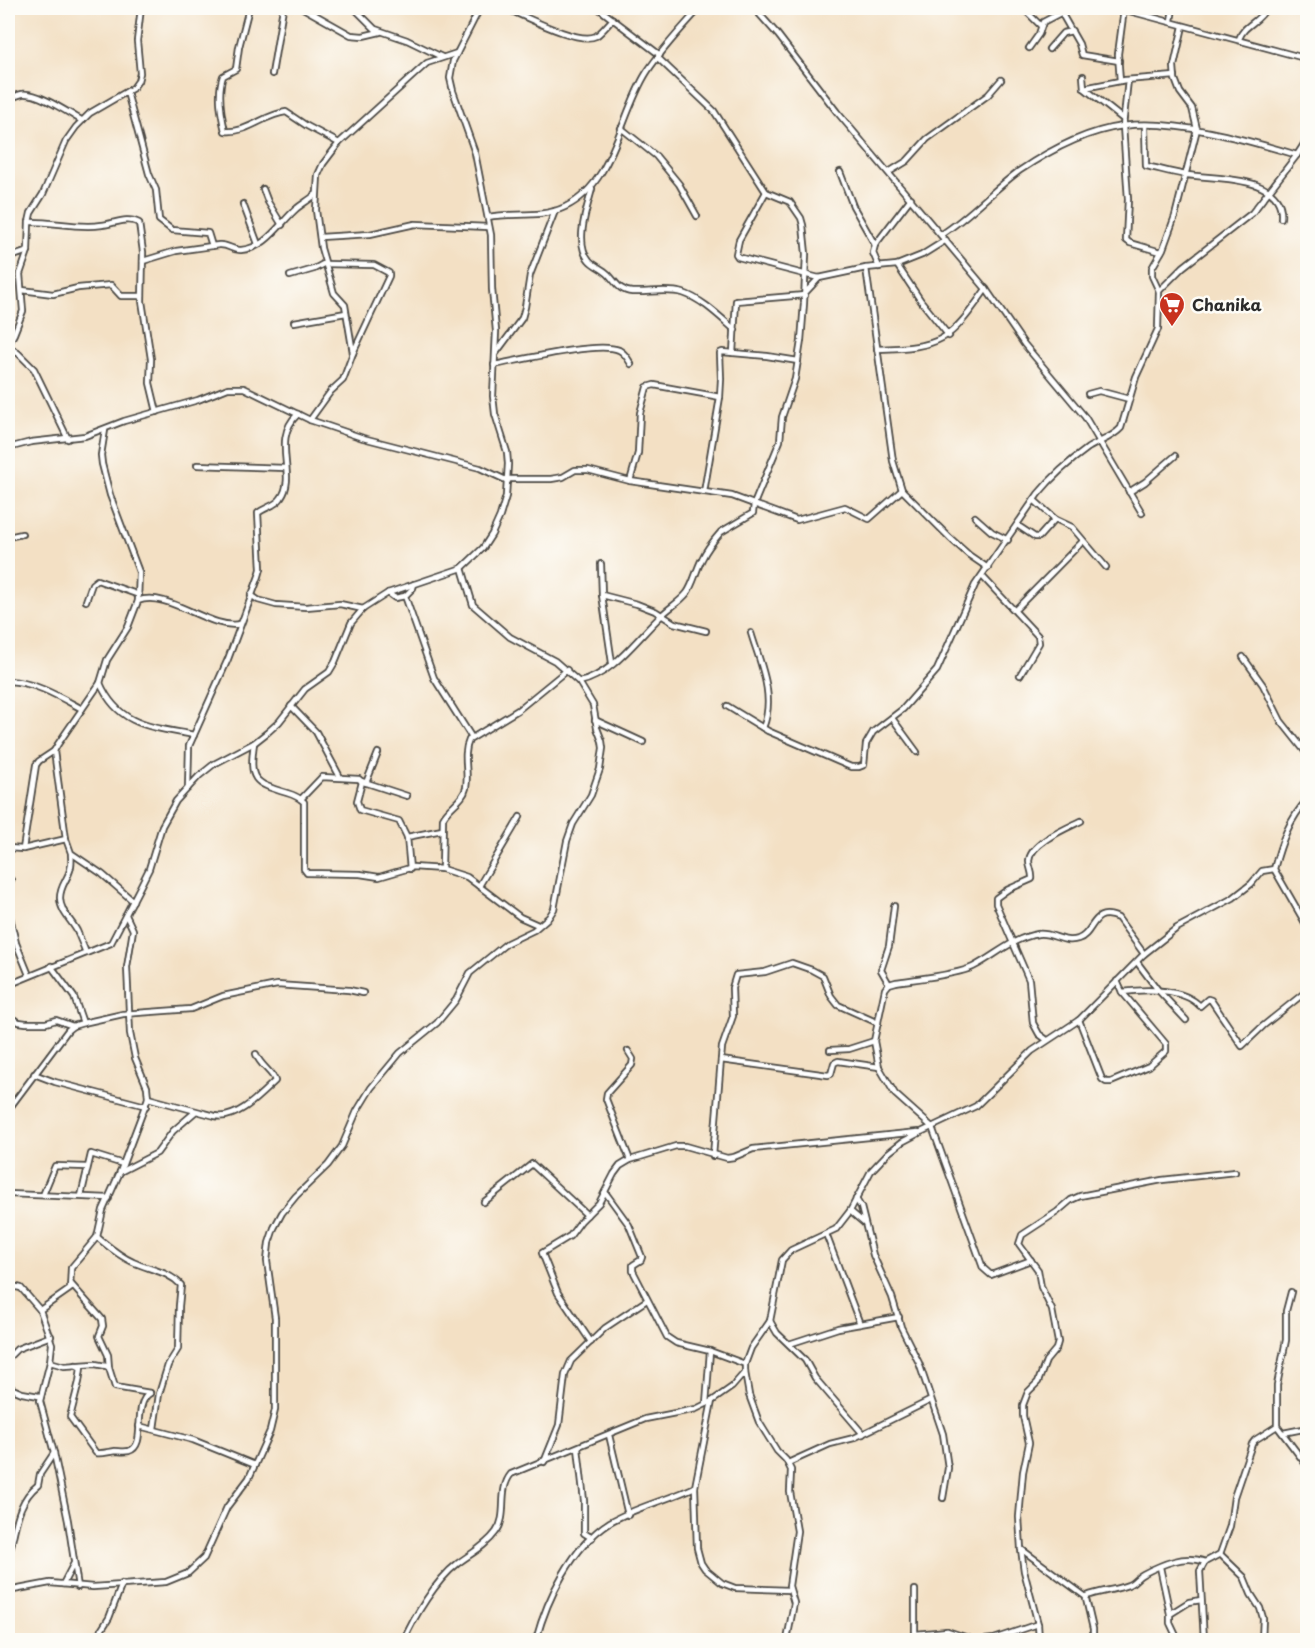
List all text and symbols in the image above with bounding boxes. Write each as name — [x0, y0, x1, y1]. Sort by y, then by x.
supermarket icon: Chanika — [1157, 290, 1187, 328]
place label: Chanika — [1192, 292, 1262, 316]

